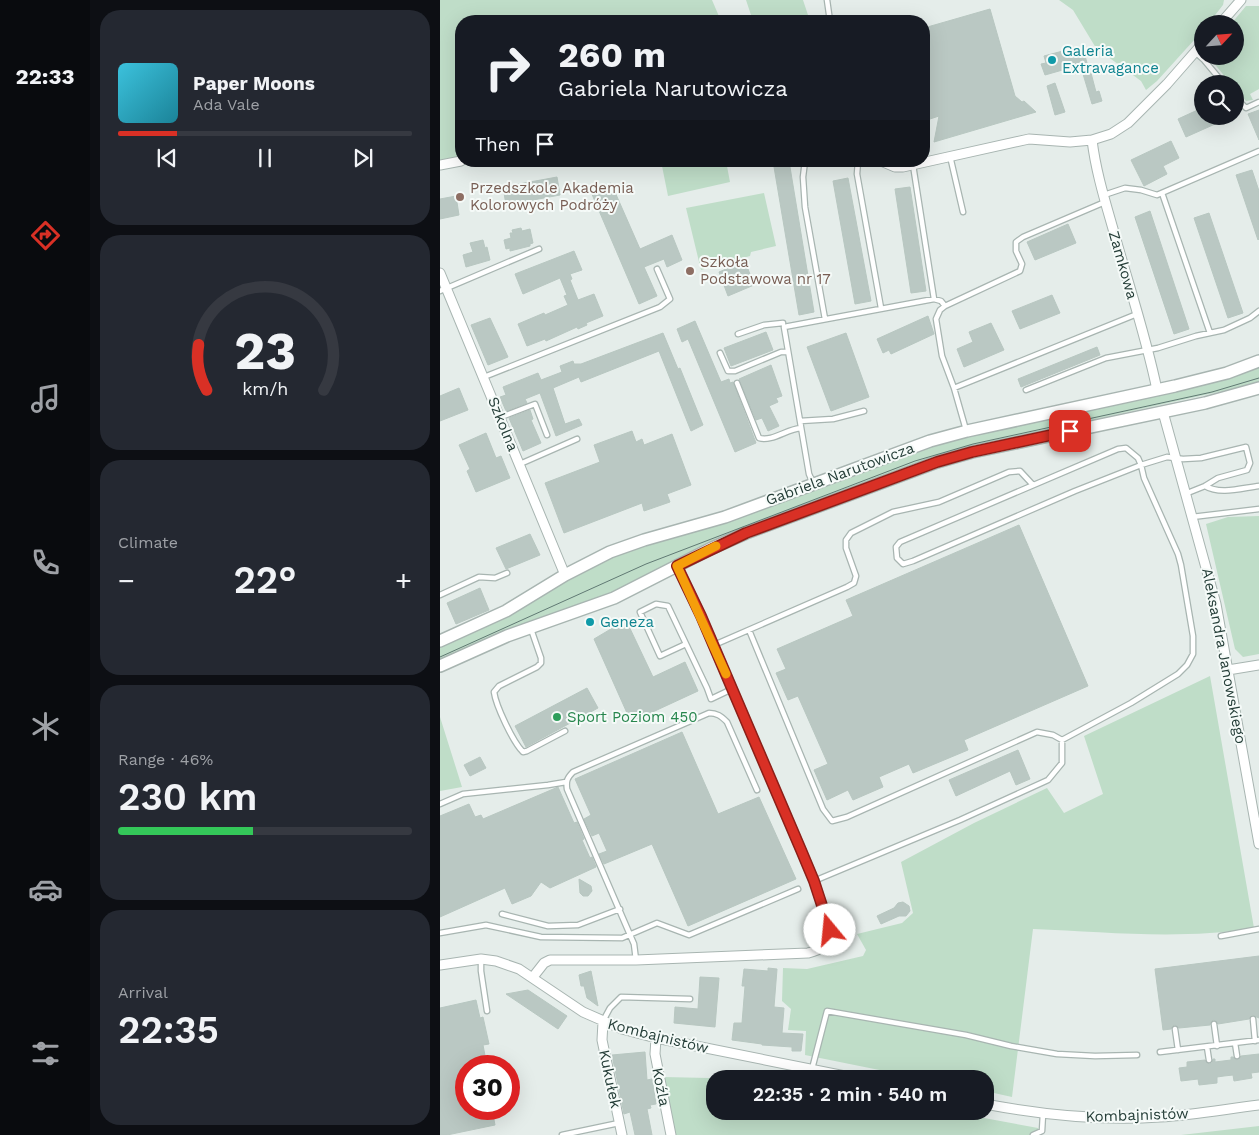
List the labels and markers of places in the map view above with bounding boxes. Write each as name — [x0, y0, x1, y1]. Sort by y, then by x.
place label: Galeria Extravagance — [1062, 42, 1159, 77]
marker: Galeria Extravagance — [1046, 54, 1058, 66]
place label: Przedszkole Akademia Kolorowych Podróży — [470, 179, 634, 214]
marker: Przedszkole Akademia Kolorowych Podróży — [454, 191, 466, 203]
place label: Szkoła Podstawowa nr 17 — [700, 253, 831, 288]
marker: Szkoła Podstawowa nr 17 — [684, 265, 696, 277]
pin — [1049, 410, 1091, 452]
place label: Geneza — [600, 613, 654, 631]
marker: Geneza — [584, 616, 596, 628]
place label: Sport Poziom 450 — [567, 708, 698, 726]
marker: Sport Poziom 450 — [551, 711, 563, 723]

